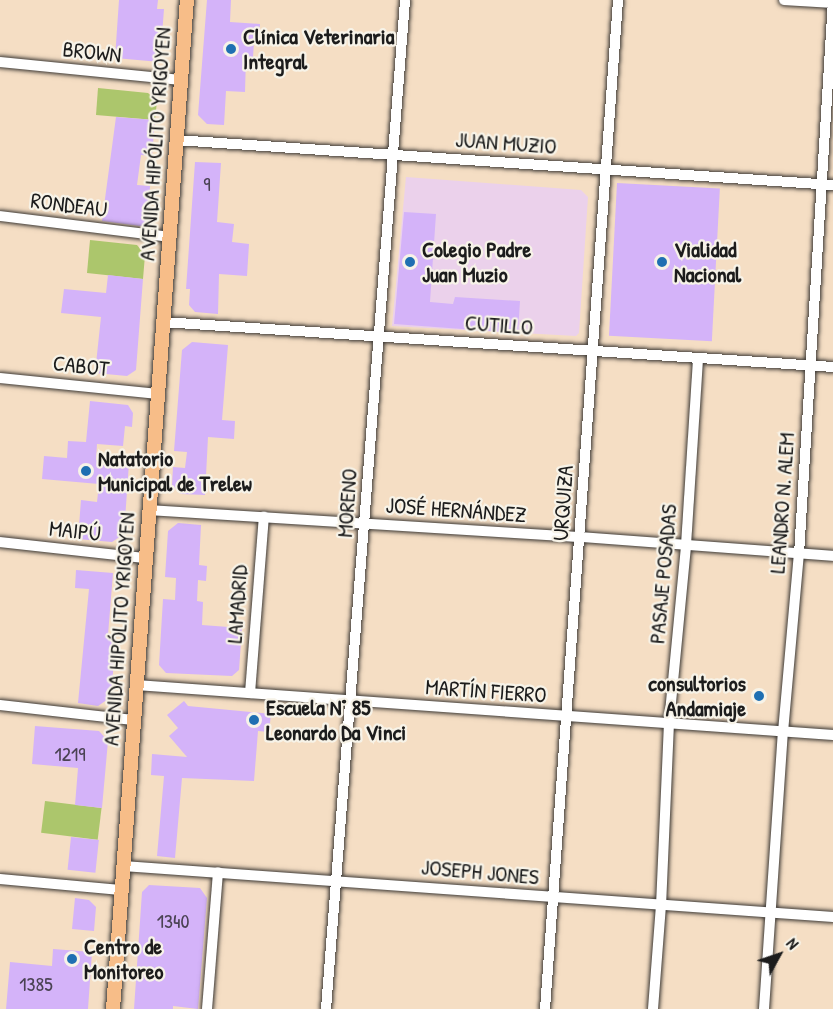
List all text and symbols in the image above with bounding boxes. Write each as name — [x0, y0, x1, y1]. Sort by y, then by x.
place label: Clínica Veterinaria Integral — [243, 23, 394, 74]
street label: AVENIDA HIPÓLITO YRIGOYEN — [134, 26, 176, 262]
street label: BROWN — [61, 36, 123, 68]
marker: Clínica Veterinaria Integral — [224, 42, 238, 56]
street label: JUAN MUZIO — [454, 126, 558, 160]
house number: 9 — [203, 171, 211, 195]
street label: RONDEAU — [29, 187, 109, 223]
place label: Colegio Padre Juan Muzio — [422, 236, 531, 288]
place label: Vialidad Nacional — [674, 236, 741, 288]
marker: Colegio Padre Juan Muzio — [403, 255, 417, 269]
marker: Vialidad Nacional — [655, 255, 669, 269]
street label: CUTILLO — [464, 309, 534, 341]
street label: CABOT — [52, 350, 110, 382]
street label: LEANDRO N. ALEM — [764, 432, 800, 574]
place label: Natatorio Municipal de Trelew — [98, 445, 252, 496]
marker: Natatorio Municipal de Trelew — [79, 464, 93, 478]
street label: URQUIZA — [547, 464, 579, 542]
street label: MORENO — [331, 468, 363, 538]
street label: JOSÉ HERNÁNDEZ — [385, 492, 527, 528]
street label: PASAJE POSADAS — [644, 503, 682, 645]
street label: AVENIDA HIPÓLITO YRIGOYEN — [98, 511, 140, 747]
street label: MAIPÚ — [48, 515, 102, 547]
street label: LAMADRID — [221, 564, 253, 644]
place label: consultorios Andamiaje — [648, 670, 746, 722]
street label: MARTÍN FIERRO — [425, 674, 547, 708]
marker: consultorios Andamiaje — [750, 687, 768, 705]
place label: Escuela N° 85 Leonardo Da Vinci — [266, 694, 406, 746]
marker: Escuela N° 85 Leonardo Da Vinci — [247, 713, 261, 727]
house number: 1219 — [54, 741, 86, 765]
street label: JOSEPH JONES — [420, 854, 540, 890]
house number: 1340 — [157, 908, 189, 932]
north arrow — [749, 925, 809, 985]
place label: Centro de Monitoreo — [84, 933, 163, 984]
text: N — [782, 933, 804, 954]
marker: Centro de Monitoreo — [65, 952, 79, 966]
house number: 1385 — [19, 971, 53, 995]

